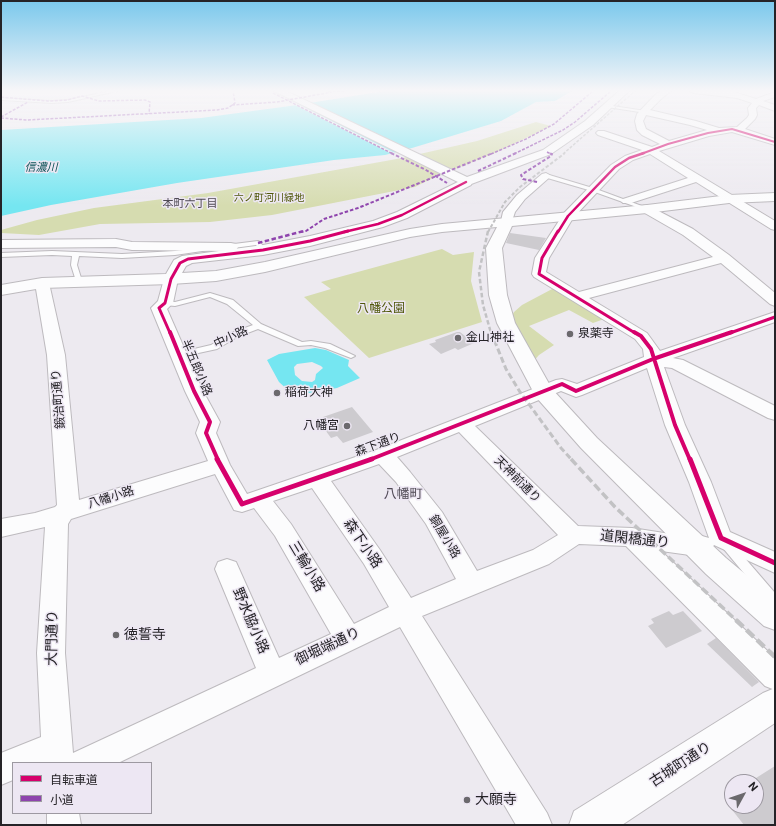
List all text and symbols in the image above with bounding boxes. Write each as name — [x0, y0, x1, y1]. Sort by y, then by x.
water label: 信濃川 — [25, 161, 57, 175]
park label: 六ノ町河川緑地 — [234, 192, 304, 204]
district label: 本町六丁目 — [163, 197, 217, 211]
park label: 八幡公園 — [357, 302, 405, 316]
street label: 中小路 — [212, 324, 250, 352]
place label: 泉薬寺 — [578, 327, 614, 341]
marker: 泉薬寺 — [565, 329, 575, 339]
place label: 金山神社 — [466, 331, 514, 345]
marker: 金山神社 — [453, 333, 463, 343]
street label: 半五郎小路 — [178, 338, 214, 398]
street label: 鍛治町通り — [49, 368, 69, 430]
place label: 稲荷大神 — [285, 386, 333, 400]
marker: 稲荷大神 — [272, 388, 282, 398]
place label: 八幡宮 — [303, 419, 339, 433]
marker: 八幡宮 — [342, 421, 352, 431]
street label: 森下通り — [353, 430, 403, 460]
street label: 天神前通り — [491, 454, 543, 506]
street label: 八幡小路 — [86, 484, 136, 512]
district label: 八幡町 — [384, 487, 422, 503]
street label: 銅屋小路 — [425, 513, 463, 561]
street label: 森下小路 — [339, 516, 385, 572]
street label: 道閑橋通り — [599, 528, 671, 552]
street label: 三輪小路 — [284, 539, 328, 595]
street label: 野水脇小路 — [229, 586, 271, 656]
street label: 大門通り — [44, 610, 62, 666]
street label: 御堀端通り — [293, 625, 363, 669]
place label: 徳誓寺 — [124, 627, 166, 643]
marker: 徳誓寺 — [111, 630, 121, 640]
street label: 古城町通り — [647, 739, 715, 791]
legend — [12, 762, 152, 814]
text: 自転車道 — [50, 773, 98, 787]
north arrow — [724, 774, 764, 814]
text: N — [745, 779, 760, 794]
place label: 大願寺 — [475, 792, 517, 808]
text: 小道 — [50, 793, 74, 807]
marker: 大願寺 — [462, 795, 472, 805]

